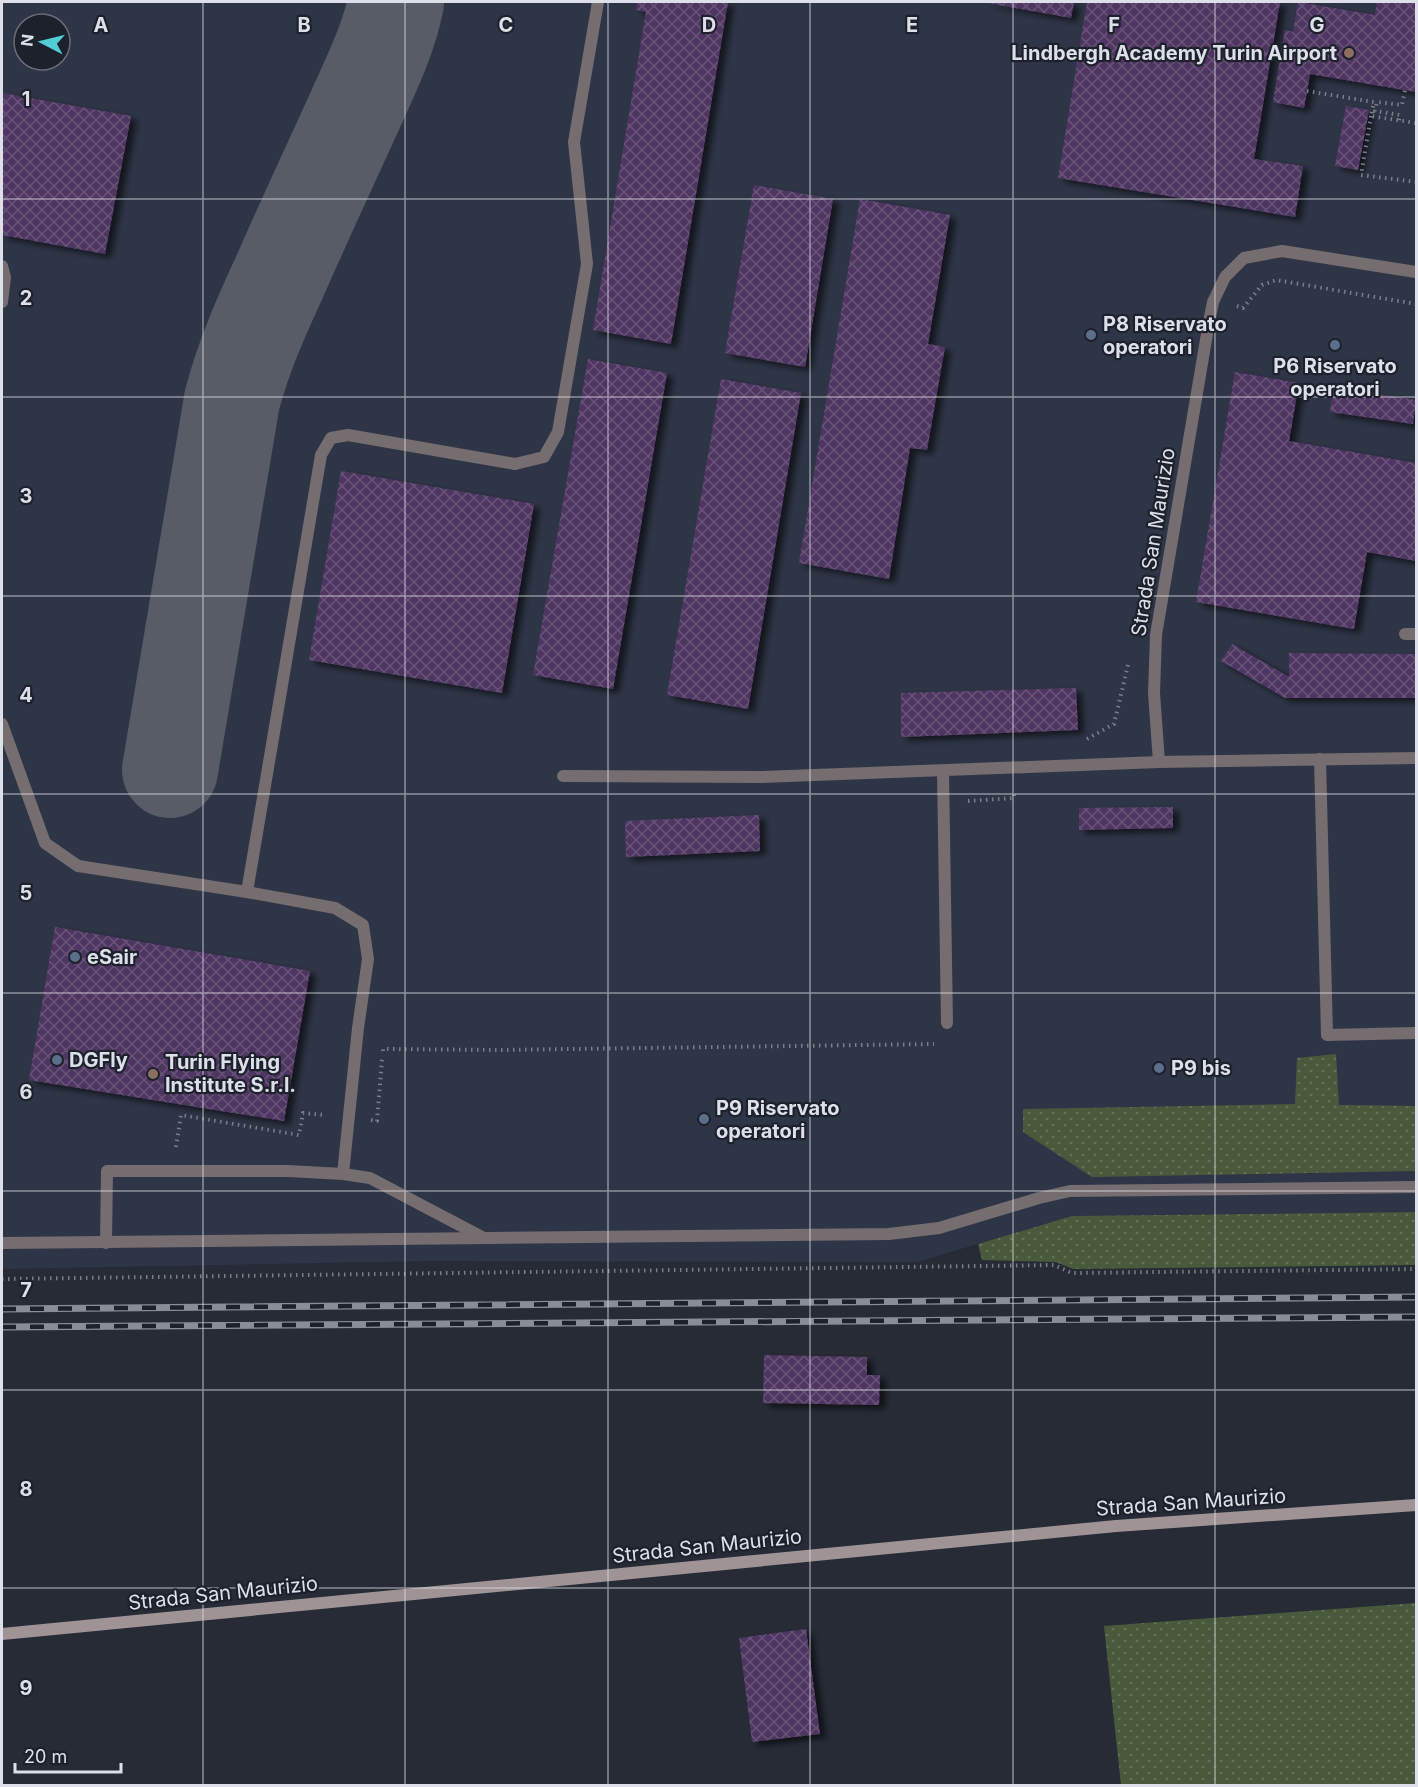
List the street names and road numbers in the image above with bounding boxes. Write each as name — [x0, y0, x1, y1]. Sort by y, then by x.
street label: Strada San Maurizio — [1126, 446, 1180, 638]
street label: Strada San Maurizio — [1095, 1483, 1287, 1521]
street label: Strada San Maurizio — [611, 1524, 803, 1568]
street label: Strada San Maurizio — [127, 1571, 319, 1615]

